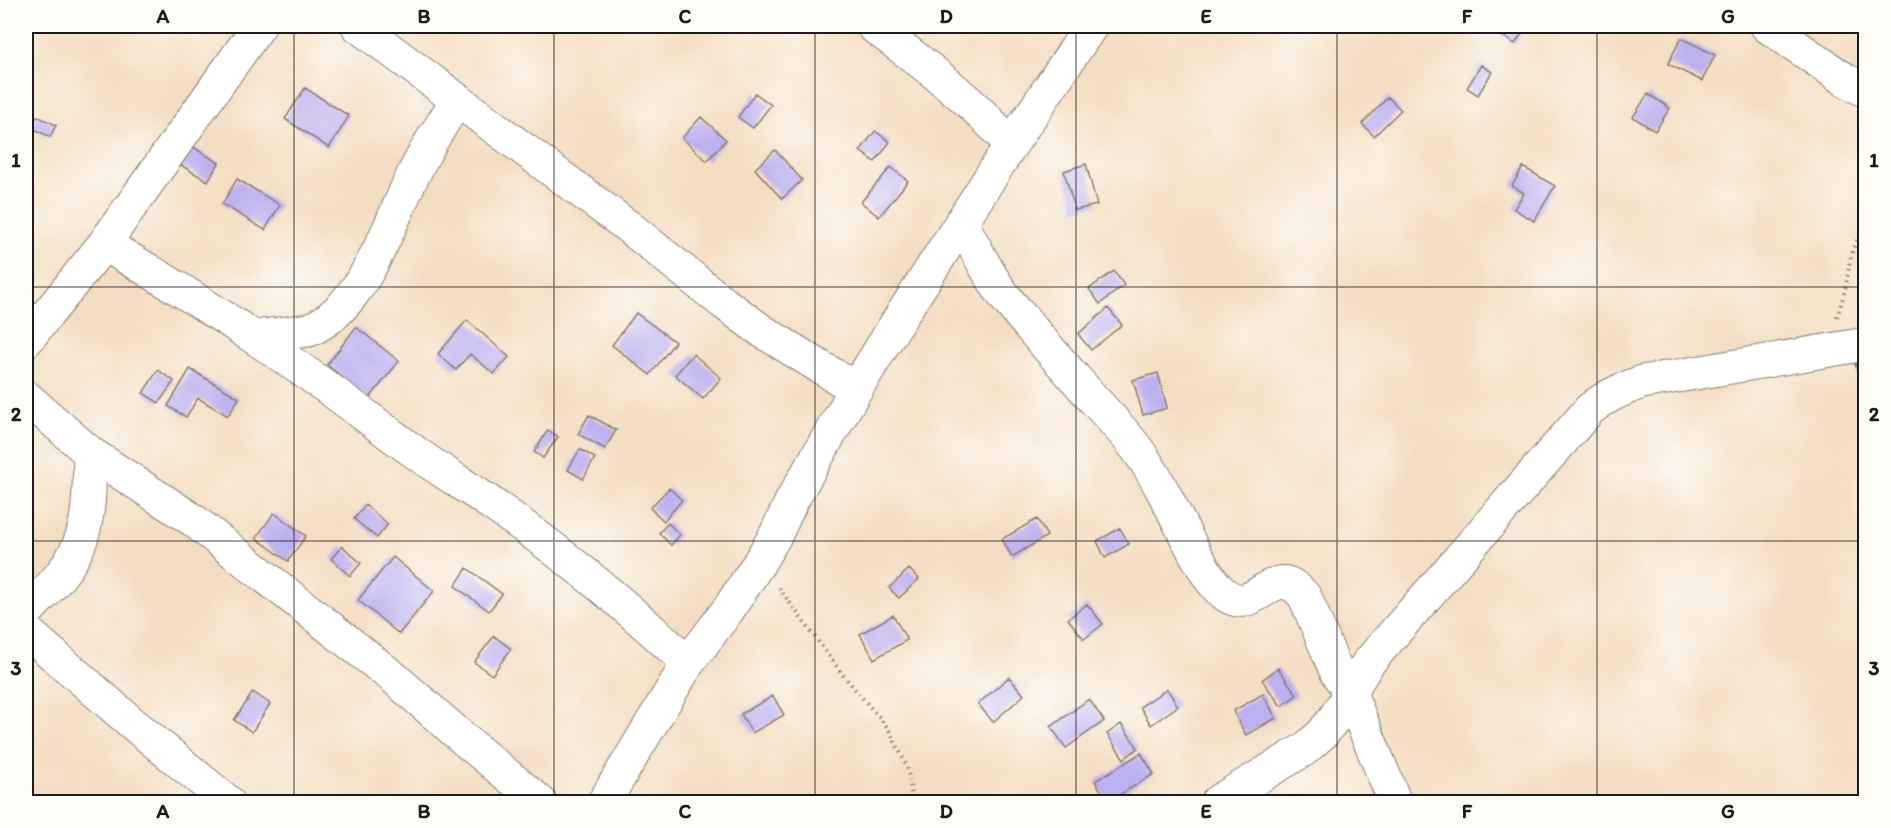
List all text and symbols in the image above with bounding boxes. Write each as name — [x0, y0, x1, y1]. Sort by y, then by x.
text: A — [156, 4, 170, 28]
text: B — [418, 4, 431, 28]
text: C — [679, 4, 692, 28]
text: D — [939, 4, 953, 28]
text: E — [1200, 4, 1212, 28]
text: F — [1462, 4, 1473, 28]
text: G — [1721, 4, 1735, 28]
text: 1 — [11, 148, 21, 172]
text: 1 — [1869, 148, 1879, 172]
text: 2 — [11, 402, 22, 426]
text: 2 — [1869, 402, 1880, 426]
text: 3 — [11, 656, 22, 680]
text: 3 — [1869, 656, 1880, 680]
text: A — [156, 799, 170, 823]
text: B — [418, 799, 431, 823]
text: C — [679, 799, 692, 823]
text: D — [939, 799, 953, 823]
text: E — [1200, 799, 1212, 823]
text: F — [1462, 799, 1473, 823]
text: G — [1721, 799, 1735, 823]

